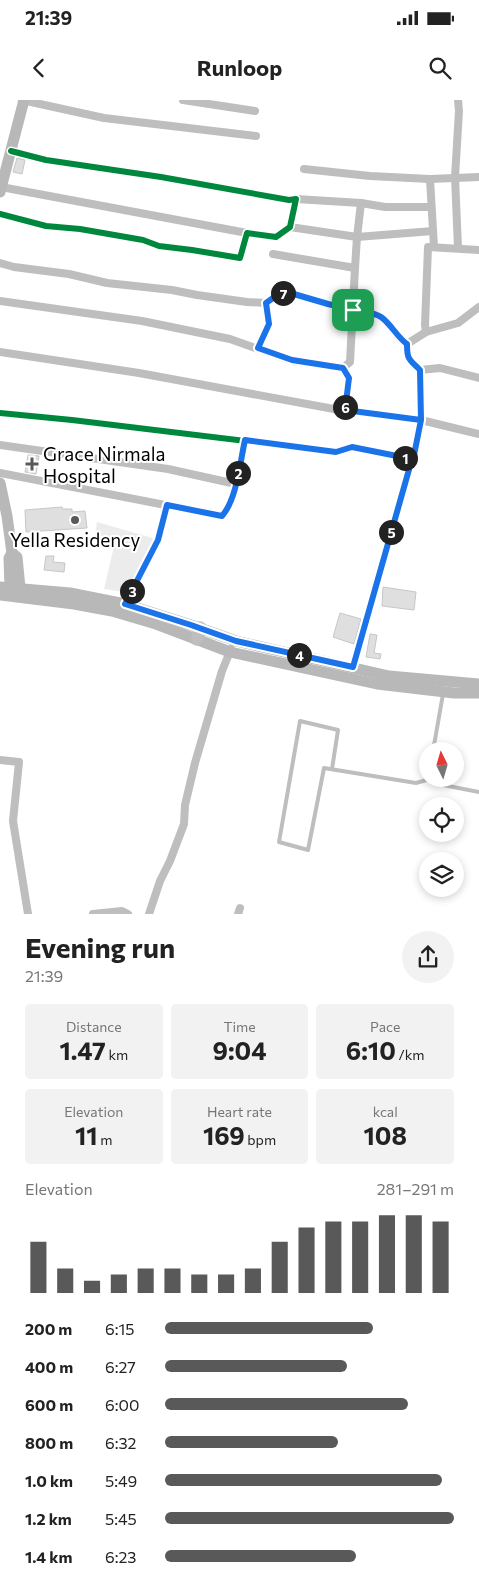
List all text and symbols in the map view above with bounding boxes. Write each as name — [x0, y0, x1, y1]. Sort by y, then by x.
text: 21:39 — [25, 6, 72, 29]
icon: back — [25, 54, 53, 82]
text: Runloop — [197, 54, 282, 81]
icon: search — [426, 54, 454, 82]
pin: 7 — [270, 280, 296, 306]
text: 7 — [280, 285, 287, 302]
pin — [332, 289, 374, 331]
icon: arrive — [339, 296, 367, 324]
pin: 6 — [332, 394, 358, 420]
text: 6 — [341, 399, 350, 416]
place label: Grace Nirmala Hospital — [43, 442, 165, 487]
pin: 1 — [392, 446, 418, 470]
text: 1 — [402, 450, 409, 467]
marker: Grace Nirmala Hospital — [25, 457, 39, 471]
pin: 2 — [226, 460, 250, 486]
text: 2 — [235, 465, 242, 482]
marker: Yella Residency — [69, 514, 81, 526]
pin: 5 — [378, 520, 404, 544]
text: 5 — [387, 524, 396, 541]
place label: Yella Residency — [10, 528, 140, 551]
pin: 3 — [120, 578, 144, 604]
text: 3 — [128, 583, 137, 600]
pin: 4 — [286, 642, 312, 668]
text: 4 — [295, 647, 304, 664]
north arrow — [419, 742, 464, 788]
map controls — [419, 742, 464, 897]
button: locate — [419, 797, 464, 842]
button: layers — [419, 852, 464, 897]
text: Evening run — [25, 930, 175, 964]
button: share — [402, 931, 454, 983]
text: 21:39 — [25, 966, 63, 985]
text: Distance — [66, 1018, 122, 1035]
text: Time — [223, 1018, 256, 1035]
text: Pace — [370, 1018, 400, 1035]
text: 1.47 — [59, 1035, 106, 1065]
text: 9:04 — [212, 1035, 266, 1065]
text: 6:10 — [346, 1035, 396, 1065]
text: km — [106, 1046, 128, 1063]
text: /km — [396, 1046, 425, 1063]
text: Elevation — [64, 1103, 123, 1120]
text: Heart rate — [207, 1103, 272, 1120]
text: kcal — [373, 1103, 398, 1120]
text: 11 — [75, 1120, 98, 1150]
text: 169 — [203, 1120, 245, 1150]
text: 108 — [363, 1120, 407, 1150]
text: m — [98, 1131, 113, 1148]
text: bpm — [245, 1131, 276, 1148]
text: Elevation — [25, 1179, 93, 1198]
text: 281–291 m — [377, 1179, 454, 1198]
text: 200 m — [25, 1319, 72, 1338]
text: 6:15 — [105, 1319, 135, 1338]
text: 400 m — [25, 1357, 73, 1376]
text: 6:27 — [105, 1357, 136, 1376]
text: 600 m — [25, 1395, 73, 1414]
text: 6:00 — [105, 1395, 139, 1414]
text: 800 m — [25, 1433, 73, 1452]
text: 6:32 — [105, 1433, 136, 1452]
text: 1.0 km — [25, 1471, 73, 1490]
text: 5:49 — [105, 1471, 137, 1490]
text: 1.2 km — [25, 1509, 72, 1528]
text: 5:45 — [105, 1509, 137, 1528]
text: 1.4 km — [25, 1547, 72, 1566]
text: 6:23 — [105, 1547, 137, 1566]

